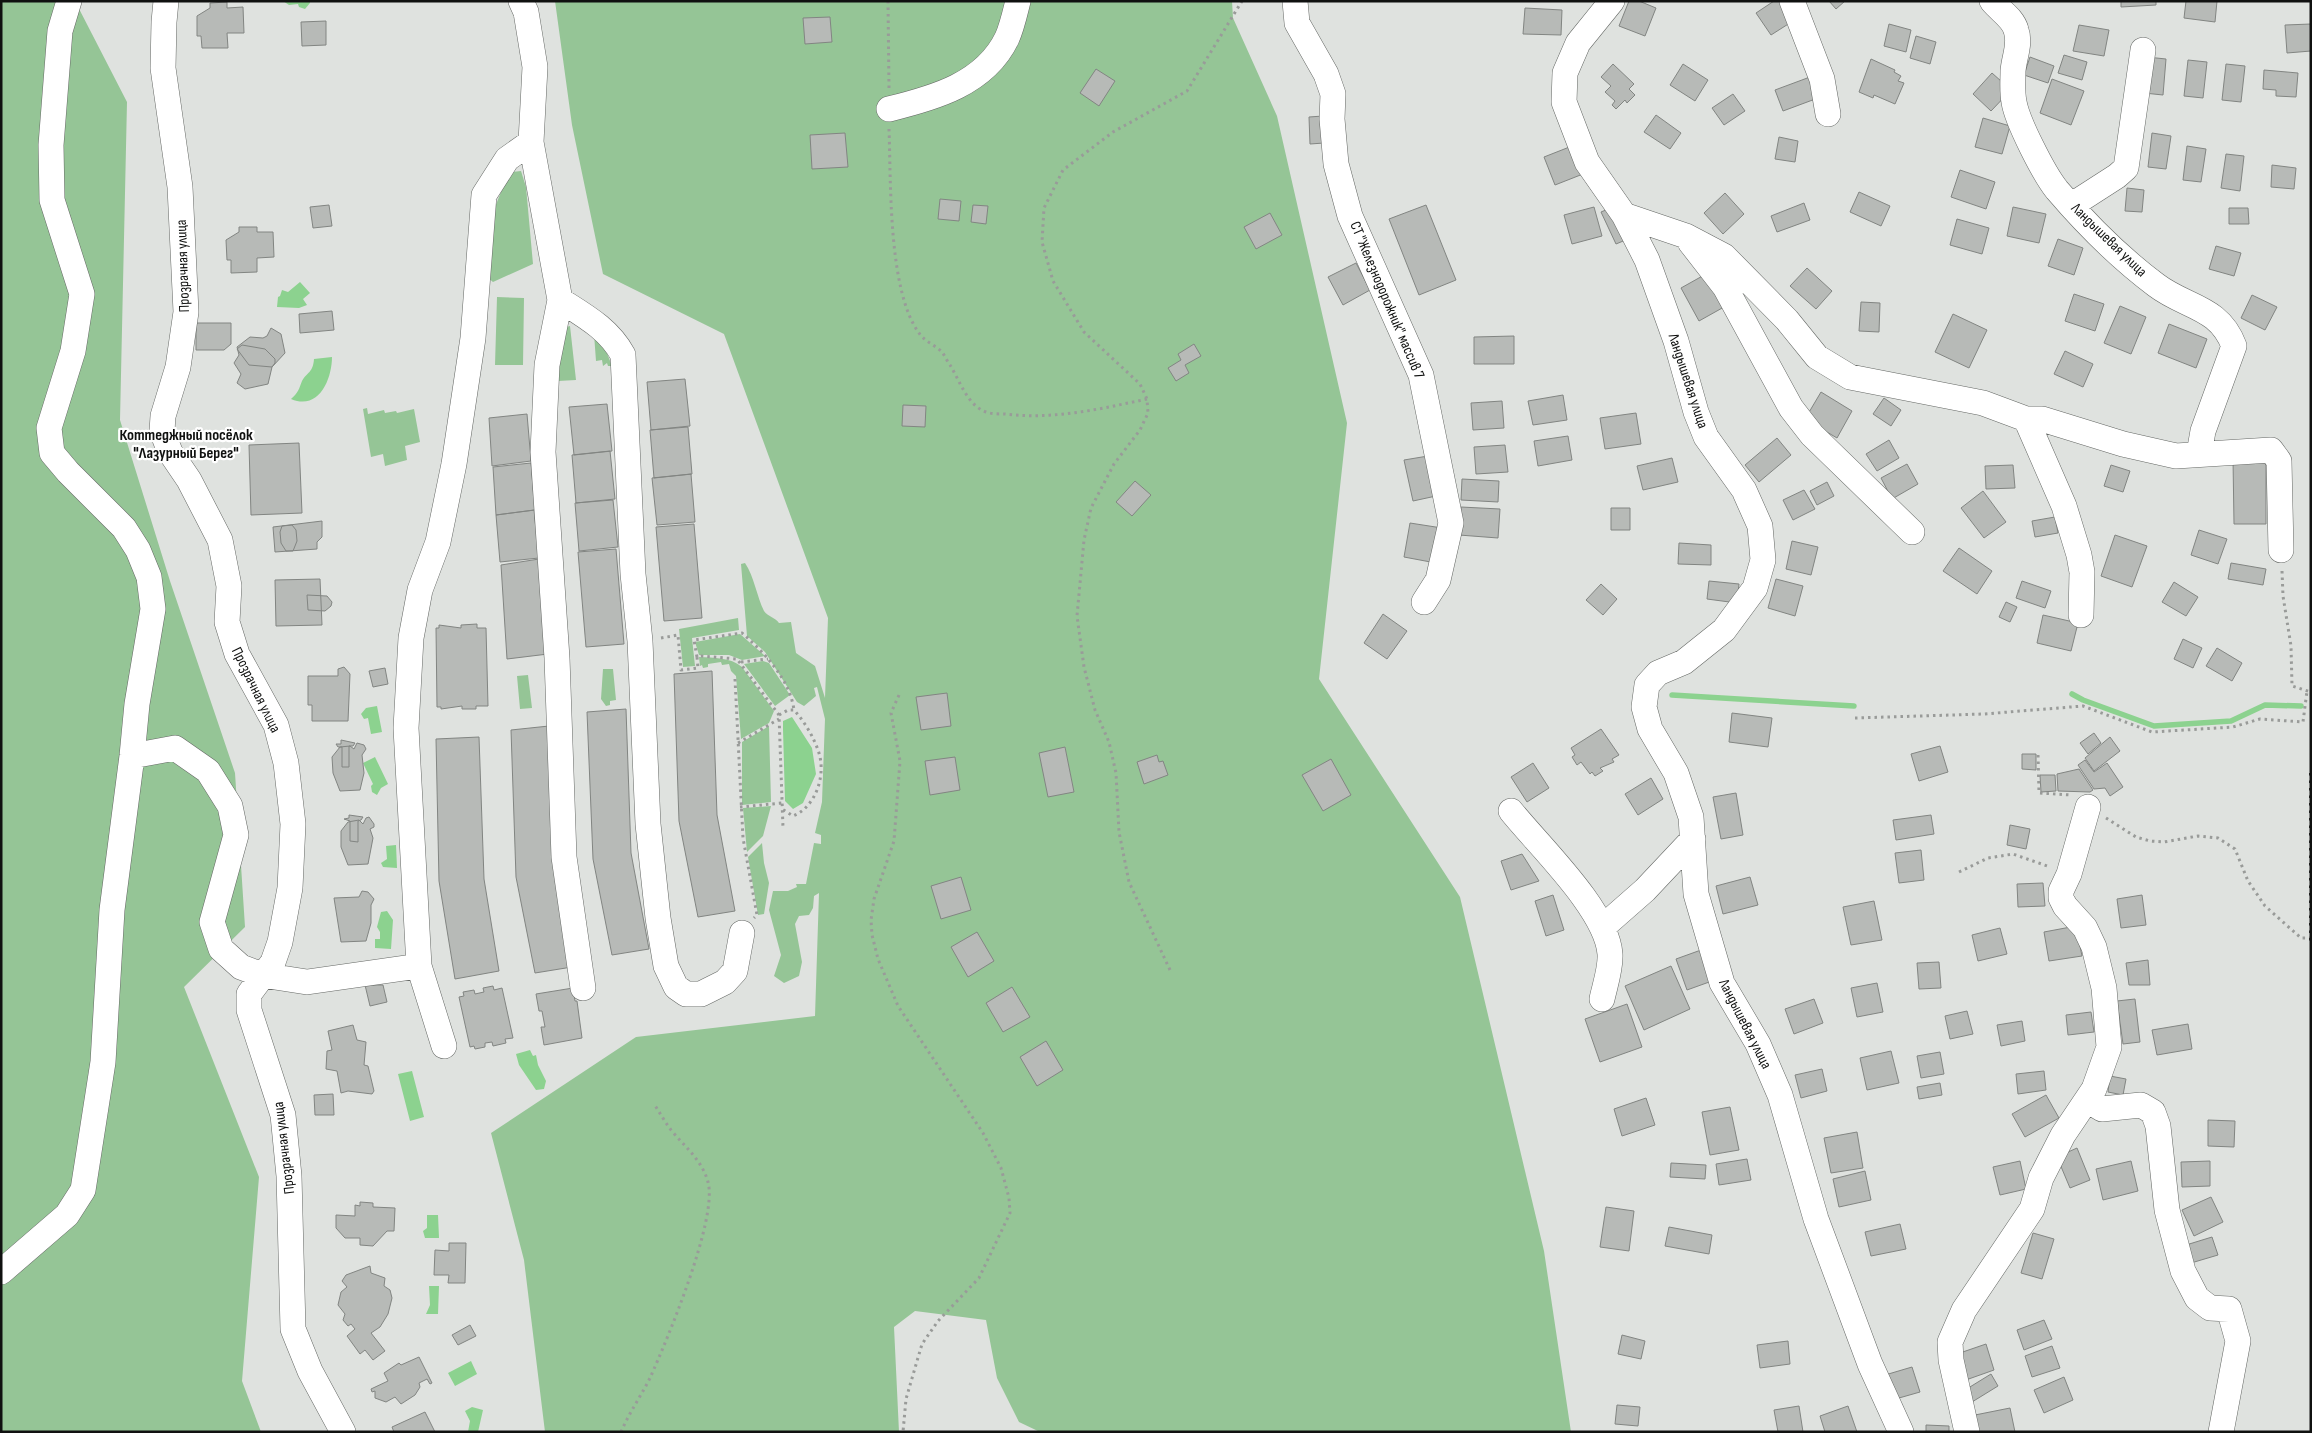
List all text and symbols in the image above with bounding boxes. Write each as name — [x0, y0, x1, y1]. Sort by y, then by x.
street label: Ландышевая улица — [2066, 198, 2151, 281]
street label: Прозрачная улица — [172, 219, 194, 313]
street label: СТ "Железнодорожник" массив 7 — [1345, 219, 1429, 381]
street label: Ландышевая улица — [1663, 330, 1712, 431]
district label: Коттеджный посёлок "Лазурный Берег" — [119, 426, 253, 463]
street label: Прозрачная улица — [227, 644, 285, 736]
street label: Ландышевая улица — [1714, 975, 1776, 1072]
street label: Прозрачная улица — [269, 1100, 299, 1195]

